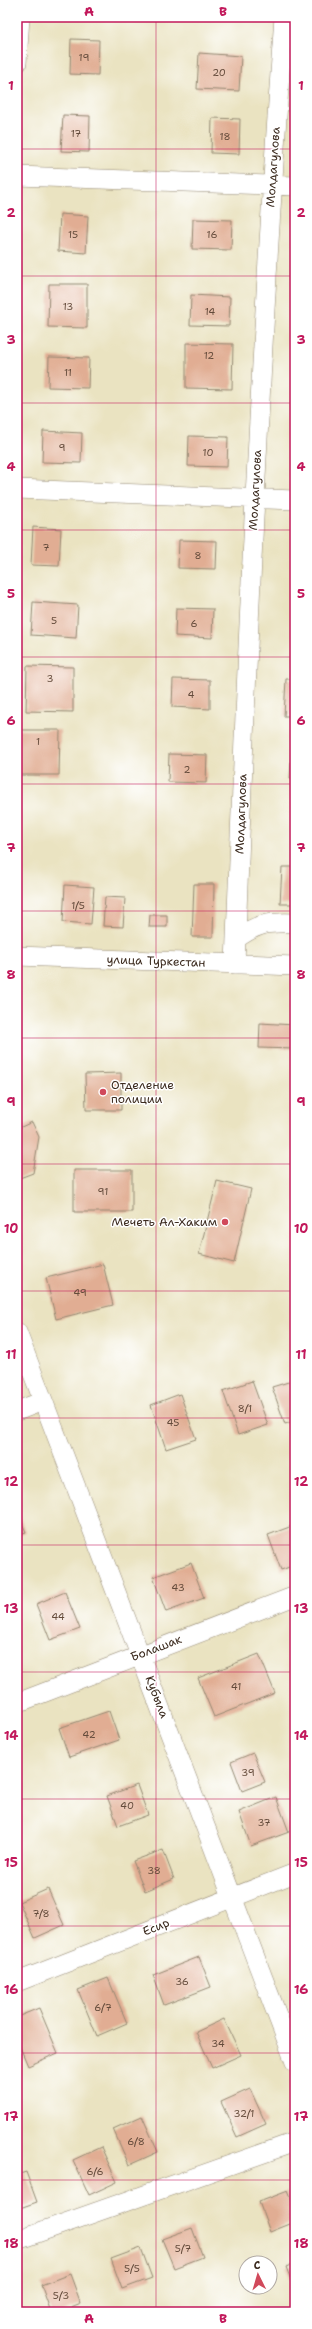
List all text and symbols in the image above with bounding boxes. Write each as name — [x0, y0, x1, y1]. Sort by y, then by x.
text: A — [84, 3, 94, 20]
text: B — [219, 3, 227, 20]
house number: 19 — [79, 51, 89, 64]
house number: 20 — [212, 66, 226, 79]
text: 1 — [8, 77, 14, 94]
text: 1 — [298, 77, 304, 94]
street label: Молдагулова — [262, 126, 284, 208]
house number: 17 — [71, 127, 81, 140]
house number: 18 — [219, 130, 231, 143]
text: 2 — [6, 204, 16, 221]
text: 2 — [296, 204, 306, 221]
house number: 15 — [68, 228, 78, 241]
house number: 16 — [207, 228, 217, 241]
house number: 13 — [63, 300, 73, 313]
house number: 14 — [205, 305, 215, 318]
text: 3 — [6, 331, 16, 348]
text: 3 — [296, 331, 306, 348]
house number: 12 — [204, 349, 214, 362]
house number: 11 — [64, 366, 72, 379]
house number: 9 — [59, 441, 66, 454]
house number: 10 — [203, 446, 213, 459]
street label: Молдагулова — [245, 449, 265, 531]
text: 4 — [6, 458, 16, 475]
text: 4 — [296, 458, 306, 475]
house number: 7 — [43, 541, 50, 554]
house number: 8 — [195, 549, 202, 562]
text: 5 — [7, 585, 15, 602]
text: 5 — [297, 585, 305, 602]
house number: 5 — [51, 614, 57, 627]
house number: 6 — [191, 617, 198, 630]
house number: 3 — [47, 672, 54, 685]
house number: 4 — [188, 688, 195, 701]
text: 6 — [6, 712, 16, 729]
text: 6 — [296, 712, 306, 729]
house number: 1 — [36, 735, 40, 748]
house number: 2 — [184, 763, 191, 776]
street label: Молдагулова — [232, 773, 250, 855]
text: 7 — [6, 839, 16, 856]
text: 7 — [296, 839, 306, 856]
house number: 1/5 — [71, 899, 85, 912]
street label: улица Туркестан — [106, 951, 206, 971]
text: 8 — [6, 966, 16, 983]
text: 8 — [296, 966, 306, 983]
place label: Отделение полиции — [111, 1077, 174, 1107]
marker: Отделение полиции — [98, 1087, 108, 1097]
text: 9 — [6, 1093, 16, 1110]
text: 9 — [296, 1093, 306, 1110]
house number: 91 — [98, 1185, 108, 1198]
place label: Мечеть Ал-Хаким — [112, 1214, 217, 1230]
marker: Мечеть Ал-Хаким — [220, 1217, 230, 1227]
text: 10 — [4, 1220, 18, 1237]
text: 10 — [294, 1220, 308, 1237]
house number: 49 — [73, 1286, 87, 1299]
text: 11 — [5, 1346, 17, 1363]
text: 11 — [295, 1346, 307, 1363]
house number: 8/1 — [238, 1402, 252, 1415]
house number: 45 — [167, 1416, 179, 1429]
text: 12 — [4, 1473, 18, 1490]
text: 12 — [294, 1473, 308, 1490]
house number: 43 — [171, 1581, 185, 1594]
text: 13 — [4, 1600, 18, 1617]
text: 13 — [294, 1600, 308, 1617]
house number: 44 — [51, 1610, 65, 1623]
street label: Болашак — [128, 1631, 184, 1665]
street label: Кубыла — [142, 1673, 173, 1721]
house number: 41 — [231, 1680, 241, 1693]
text: 14 — [4, 1727, 18, 1744]
text: 14 — [294, 1727, 308, 1744]
house number: 42 — [82, 1728, 96, 1741]
house number: 39 — [241, 1766, 255, 1779]
house number: 40 — [120, 1799, 134, 1812]
house number: 37 — [257, 1816, 271, 1829]
text: 15 — [4, 1854, 18, 1871]
text: 15 — [294, 1854, 308, 1871]
house number: 38 — [147, 1864, 161, 1877]
house number: 7/8 — [32, 1907, 50, 1920]
street label: Есир — [140, 1914, 172, 1940]
house number: 36 — [175, 1975, 189, 1988]
text: 16 — [4, 1981, 18, 1998]
text: 16 — [294, 1981, 308, 1998]
house number: 6/7 — [94, 2001, 112, 2014]
house number: 34 — [211, 2037, 225, 2050]
house number: 32/1 — [234, 2107, 254, 2120]
text: 17 — [4, 2108, 18, 2125]
text: 17 — [294, 2108, 308, 2125]
house number: 6/8 — [127, 2135, 145, 2148]
house number: 6/6 — [87, 2165, 103, 2178]
text: 18 — [4, 2235, 18, 2252]
text: 18 — [294, 2235, 308, 2252]
house number: 5/7 — [175, 2242, 191, 2255]
north arrow — [238, 2255, 278, 2295]
text: С — [253, 2258, 261, 2273]
house number: 5/5 — [124, 2262, 140, 2275]
house number: 5/3 — [53, 2289, 69, 2302]
text: A — [84, 2310, 94, 2327]
text: B — [219, 2310, 227, 2327]

